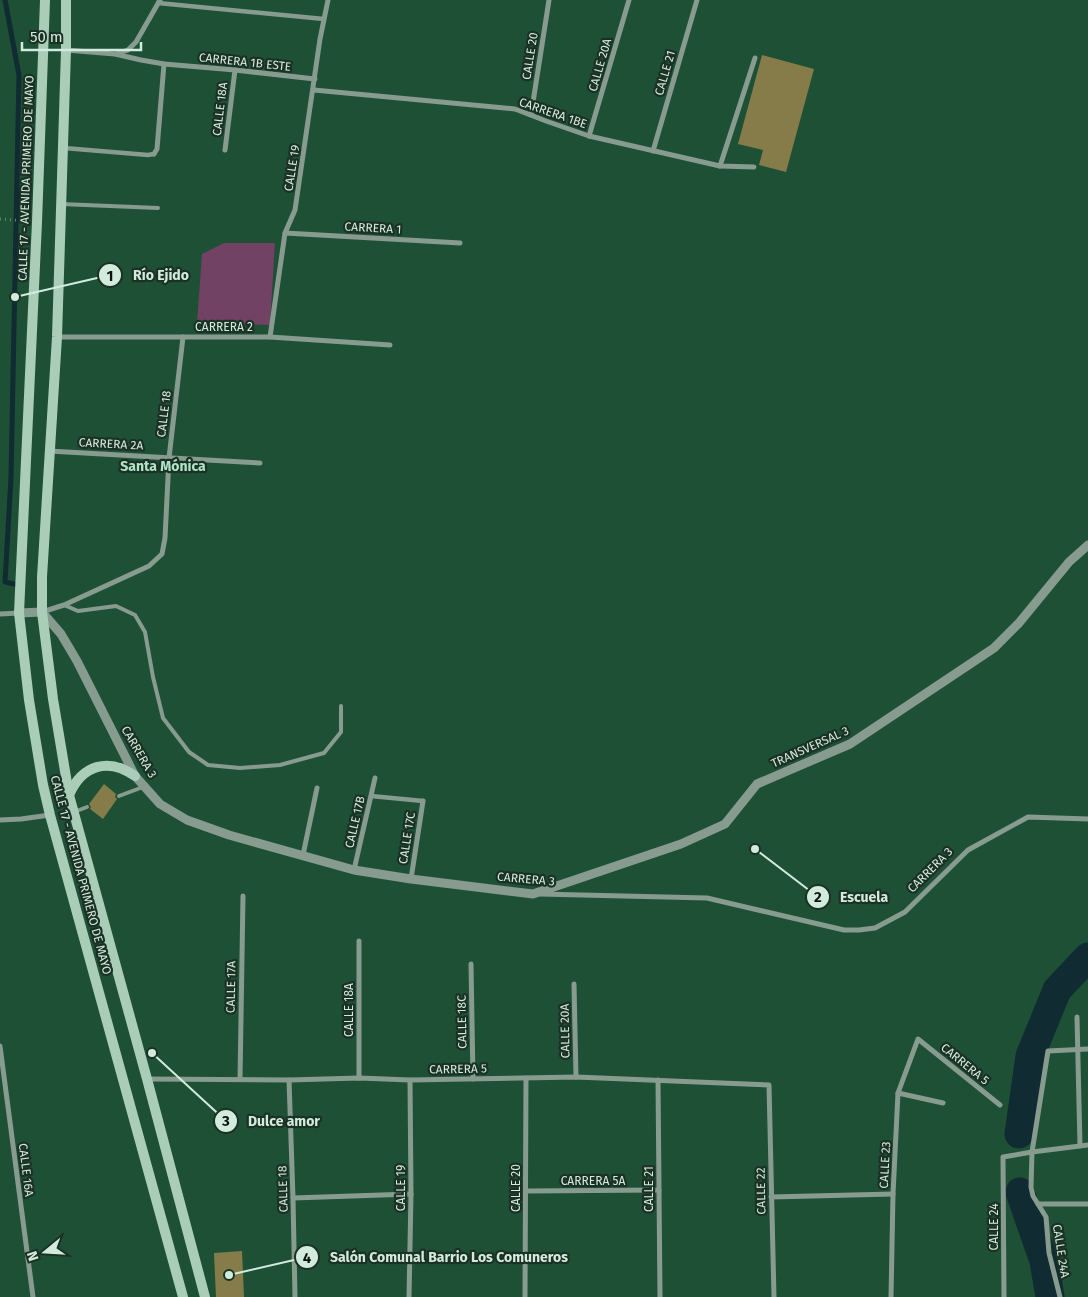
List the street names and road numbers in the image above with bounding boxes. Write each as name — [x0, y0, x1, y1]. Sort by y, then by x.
street label: CALLE 20 — [519, 31, 541, 81]
street label: CALLE 20A — [586, 37, 614, 93]
street label: CALLE 21 — [652, 49, 678, 97]
street label: CARRERA 1B ESTE — [198, 50, 292, 74]
street label: CALLE 17 - AVENIDA PRIMERO DE MAYO — [15, 75, 37, 281]
street label: CALLE 18A — [210, 81, 230, 137]
street label: CARRERA 1BE — [517, 95, 589, 131]
street label: CALLE 19 — [281, 144, 303, 192]
street label: CARRERA 1 — [344, 220, 402, 236]
street label: CARRERA 2 — [195, 320, 253, 334]
street label: CALLE 18 — [154, 389, 174, 438]
street label: CARRERA 2A — [78, 435, 144, 453]
street label: CARRERA 3 — [118, 723, 160, 781]
street label: TRANSVERSAL 3 — [769, 724, 851, 770]
street label: CALLE 17 - AVENIDA PRIMERO DE MAYO — [48, 774, 114, 976]
street label: CALLE 17B — [342, 795, 368, 849]
street label: CALLE 17C — [396, 811, 418, 865]
street label: CARRERA 3 — [905, 845, 955, 895]
street label: CARRERA 3 — [497, 870, 555, 888]
street label: CALLE 17A — [224, 961, 238, 1013]
street label: CALLE 18A — [342, 983, 356, 1037]
street label: CALLE 18C — [455, 995, 469, 1049]
street label: CALLE 20A — [558, 1003, 572, 1058]
street label: CARRERA 5 — [938, 1040, 992, 1088]
street label: CARRERA 5 — [429, 1061, 487, 1077]
street label: CALLE 23 — [877, 1141, 893, 1189]
street label: CALLE 16A — [16, 1143, 36, 1198]
street label: CALLE 20 — [509, 1164, 523, 1212]
street label: CALLE 18 — [275, 1165, 291, 1213]
street label: CALLE 19 — [394, 1165, 408, 1211]
street label: CALLE 21 — [642, 1166, 656, 1212]
street label: CALLE 22 — [754, 1167, 768, 1215]
street label: CARRERA 5A — [561, 1174, 625, 1188]
street label: CALLE 24 — [987, 1203, 1001, 1251]
street label: CALLE 24A — [1050, 1223, 1072, 1279]

